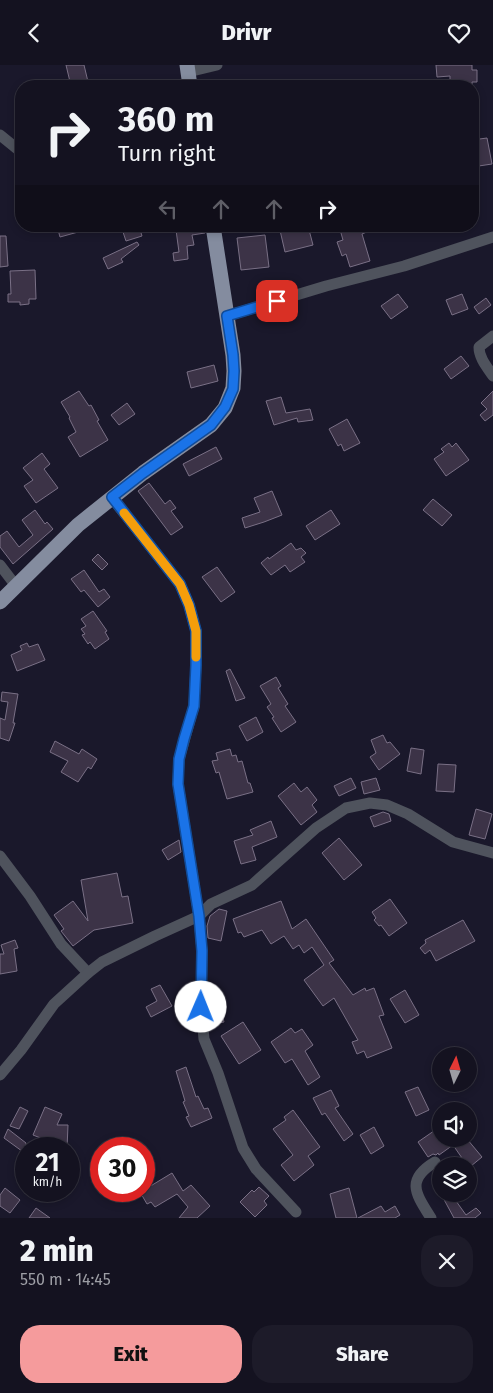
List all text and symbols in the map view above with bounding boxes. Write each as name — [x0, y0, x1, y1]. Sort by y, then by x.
icon: back — [20, 19, 48, 47]
text: Drivr — [222, 19, 271, 46]
icon: heart — [445, 19, 473, 47]
text: 360 m — [118, 98, 214, 140]
icon: right — [35, 100, 100, 165]
text: Turn right — [118, 140, 215, 167]
icon: left — [154, 195, 182, 223]
icon: ahead — [207, 195, 235, 223]
icon: ahead — [260, 195, 288, 223]
icon: right — [313, 195, 341, 223]
pin — [256, 280, 298, 322]
icon: arrive — [263, 287, 291, 315]
position arrow — [174, 980, 226, 1032]
north arrow — [432, 1047, 478, 1093]
map controls — [432, 1047, 477, 1202]
button: sound — [432, 1102, 477, 1147]
speed limit sign: 30 — [90, 1137, 155, 1202]
text: 21 — [36, 1148, 59, 1178]
button: layers — [432, 1157, 477, 1202]
text: km/h — [33, 1175, 62, 1189]
text: 2 min — [20, 1233, 93, 1269]
button: close — [421, 1235, 473, 1287]
text: 550 m · 14:45 — [20, 1270, 111, 1289]
button: Exit — [20, 1325, 242, 1383]
button: Share — [252, 1325, 473, 1383]

